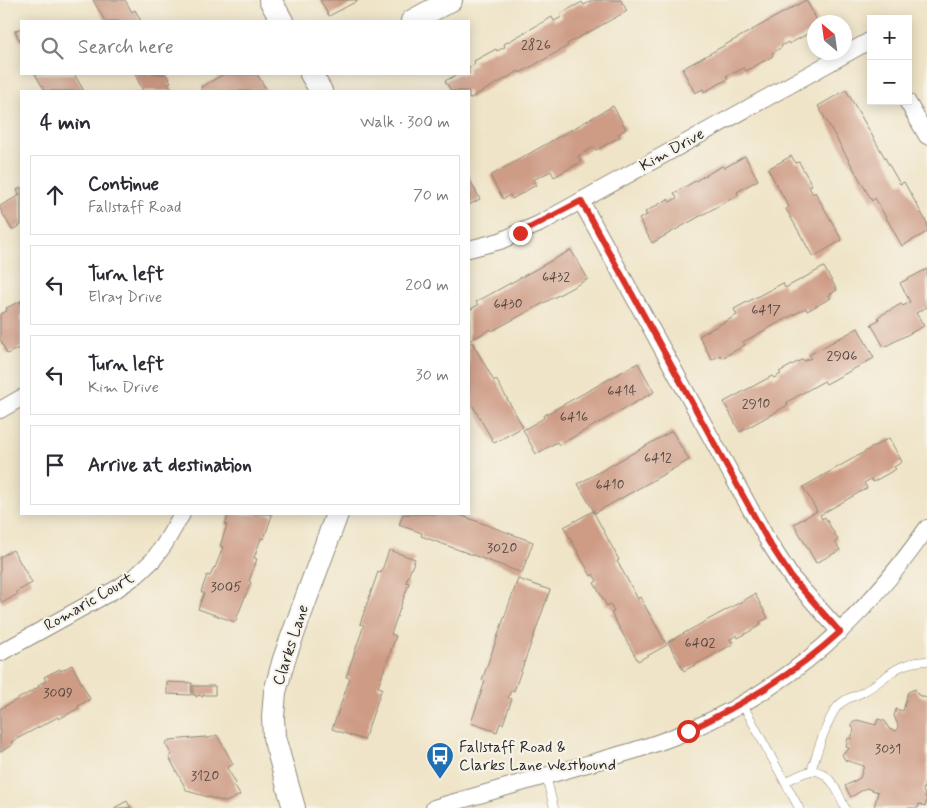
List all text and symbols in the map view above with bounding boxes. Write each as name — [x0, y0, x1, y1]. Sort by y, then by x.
north arrow — [807, 15, 852, 60]
map controls — [867, 15, 912, 105]
button: + — [867, 15, 912, 60]
search box — [20, 20, 470, 75]
icon: search — [38, 34, 66, 62]
text: Search here — [78, 35, 174, 60]
house number: 2826 — [521, 36, 551, 54]
button: − — [867, 60, 912, 105]
text: 4 min — [40, 109, 91, 137]
text: Walk · 300 m — [360, 112, 450, 133]
street label: Kim Drive — [636, 124, 708, 176]
text: Continue — [88, 172, 159, 197]
icon: ahead — [41, 181, 69, 209]
text: 70 m — [413, 185, 449, 206]
text: Fallstaff Road — [88, 197, 181, 218]
route end — [509, 222, 532, 245]
text: Turn left — [88, 262, 164, 287]
house number: 6432 — [542, 268, 570, 286]
icon: left — [41, 271, 69, 299]
text: 200 m — [405, 275, 449, 296]
text: Elray Drive — [88, 287, 162, 308]
house number: 6430 — [493, 295, 523, 313]
house number: 6417 — [751, 301, 781, 319]
house number: 2906 — [827, 347, 857, 365]
text: Turn left — [88, 352, 164, 377]
icon: left — [41, 361, 69, 389]
text: 30 m — [416, 365, 449, 386]
text: Kim Drive — [88, 377, 159, 398]
house number: 6414 — [607, 382, 637, 400]
house number: 2910 — [742, 395, 770, 413]
house number: 6416 — [560, 408, 588, 426]
house number: 6412 — [644, 449, 672, 467]
icon: arrive — [41, 451, 69, 479]
text: Arrive at destination — [88, 453, 252, 478]
house number: 6410 — [596, 476, 625, 494]
house number: 3020 — [487, 539, 517, 557]
street label: Romaric Court — [40, 568, 138, 636]
house number: 3005 — [210, 578, 242, 596]
street label: Clarks Lane — [268, 602, 314, 688]
house number: 6402 — [685, 634, 716, 652]
house number: 3009 — [43, 684, 73, 702]
route start — [677, 720, 700, 743]
place label: Fallstaff Road & Clarks Lane Westbound — [459, 737, 616, 776]
house number: 3031 — [875, 740, 901, 758]
bus stop icon: Fallstaff Road & Clarks Lane Westbound — [425, 741, 455, 780]
house number: 3120 — [191, 767, 219, 785]

